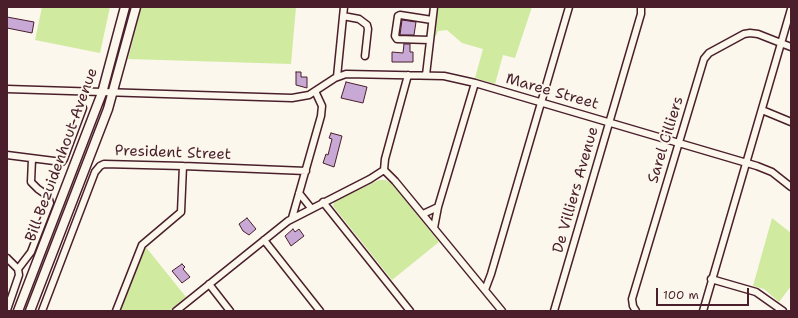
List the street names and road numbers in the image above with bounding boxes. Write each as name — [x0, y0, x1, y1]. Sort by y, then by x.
street label: Bill Bezuidenhout Avenue — [22, 66, 102, 244]
street label: Maree Street — [503, 70, 601, 114]
street label: Sarel Cilliers — [644, 94, 688, 186]
street label: De Villiers Avenue — [549, 125, 603, 255]
street label: President Street — [114, 142, 232, 164]

